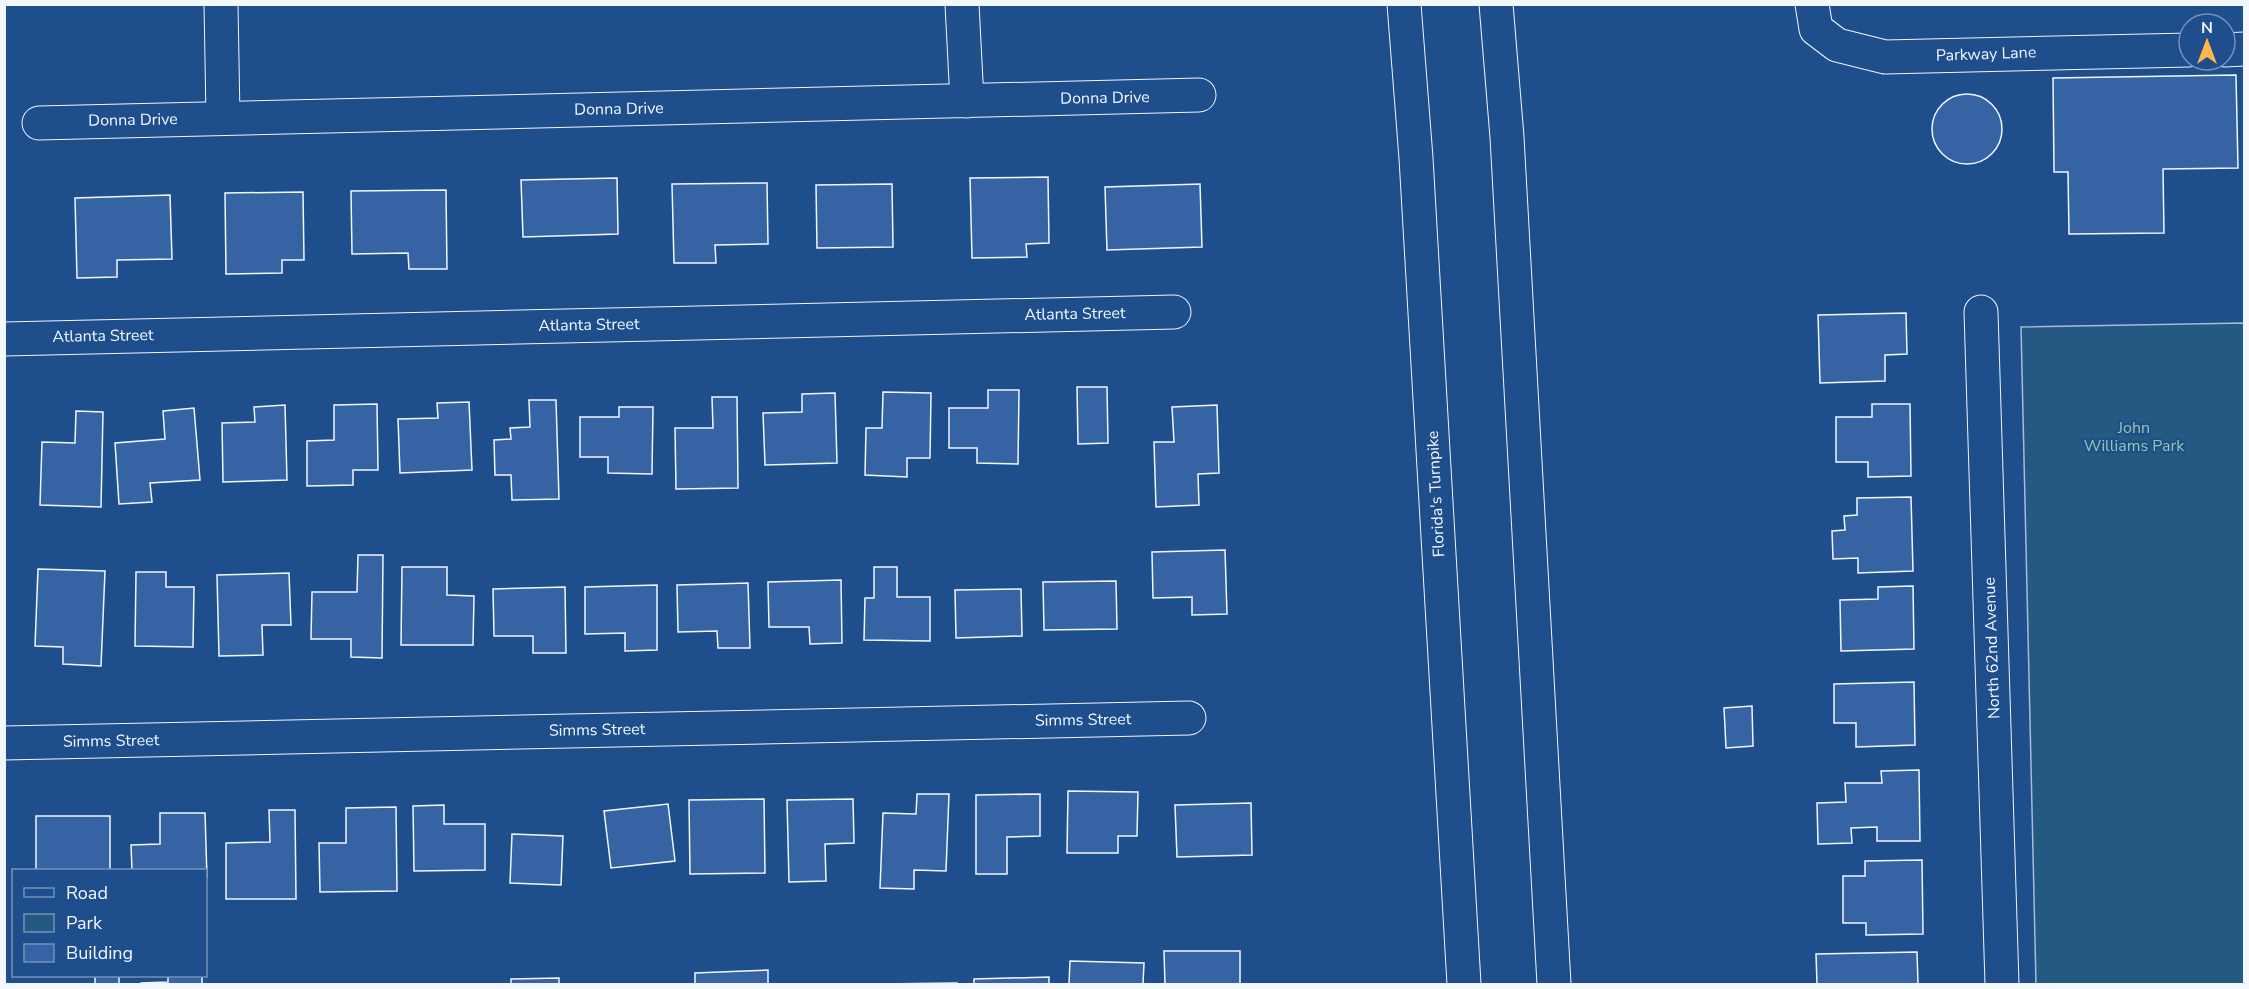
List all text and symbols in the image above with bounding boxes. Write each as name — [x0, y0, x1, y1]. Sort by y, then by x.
north arrow — [2177, 12, 2237, 72]
text: N — [2201, 17, 2213, 39]
street label: Parkway Lane — [1935, 41, 2037, 67]
street label: Donna Drive — [1060, 86, 1150, 110]
street label: Donna Drive — [574, 97, 664, 121]
street label: Donna Drive — [88, 108, 178, 132]
street label: Atlanta Street — [1024, 302, 1126, 326]
street label: Atlanta Street — [538, 313, 640, 337]
street label: Atlanta Street — [52, 324, 154, 348]
park label: John Williams Park — [2084, 417, 2185, 457]
street label: Florida's Turnpike — [1422, 430, 1450, 558]
street label: North 62nd Avenue — [1979, 577, 2005, 719]
street label: Simms Street — [1035, 708, 1132, 732]
street label: Simms Street — [549, 718, 646, 742]
street label: Simms Street — [63, 729, 160, 753]
legend — [12, 869, 207, 977]
text: Road — [66, 881, 108, 905]
text: Park — [66, 911, 103, 935]
text: Building — [66, 941, 133, 965]

